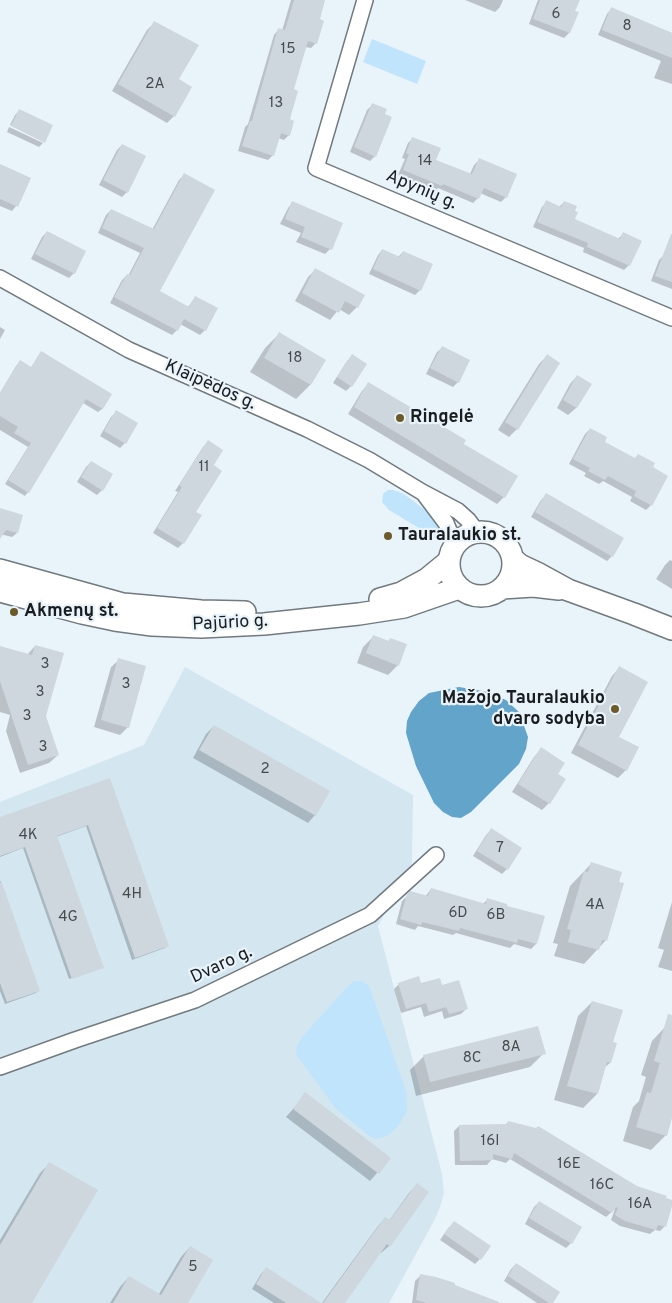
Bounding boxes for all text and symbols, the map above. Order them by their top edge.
house number: 6 [552,6,560,24]
house number: 8 [622,18,632,36]
house number: 15 [281,41,295,59]
house number: 2A [145,76,165,94]
house number: 13 [269,95,283,113]
house number: 14 [418,153,432,171]
street label: Apynių g. [382,166,460,216]
house number: 18 [288,350,302,368]
street label: Klaipėdos g. [161,356,259,416]
place label: Ringelė [410,407,474,429]
marker: Ringelė [394,412,406,424]
house number: 11 [198,459,210,477]
place label: Tauralaukio st. [398,525,521,547]
marker: Tauralaukio st. [382,530,394,542]
place label: Akmenų st. [24,601,118,623]
marker: Akmenų st. [8,606,20,618]
street label: Pajūrio g. [192,611,268,637]
house number: 3 [40,656,50,674]
house number: 3 [121,676,131,694]
house number: 3 [35,684,45,702]
place label: Mažojo Tauralaukio dvaro sodyba [442,688,605,731]
marker: Mažojo Tauralaukio dvaro sodyba [609,703,621,715]
house number: 3 [22,708,32,726]
house number: 3 [38,739,48,757]
house number: 2 [260,761,270,779]
house number: 4K [18,827,38,845]
house number: 7 [496,840,504,858]
house number: 4H [122,886,142,904]
house number: 4A [585,897,605,915]
house number: 6D [448,905,468,923]
house number: 6B [487,907,505,925]
house number: 4G [58,909,78,927]
street label: Dvaro g. [188,942,256,990]
house number: 8A [501,1039,521,1057]
house number: 8C [463,1050,481,1068]
house number: 16I [481,1133,499,1151]
house number: 16E [557,1156,581,1174]
house number: 16C [590,1177,614,1195]
house number: 16A [628,1196,652,1214]
house number: 5 [188,1259,198,1277]

